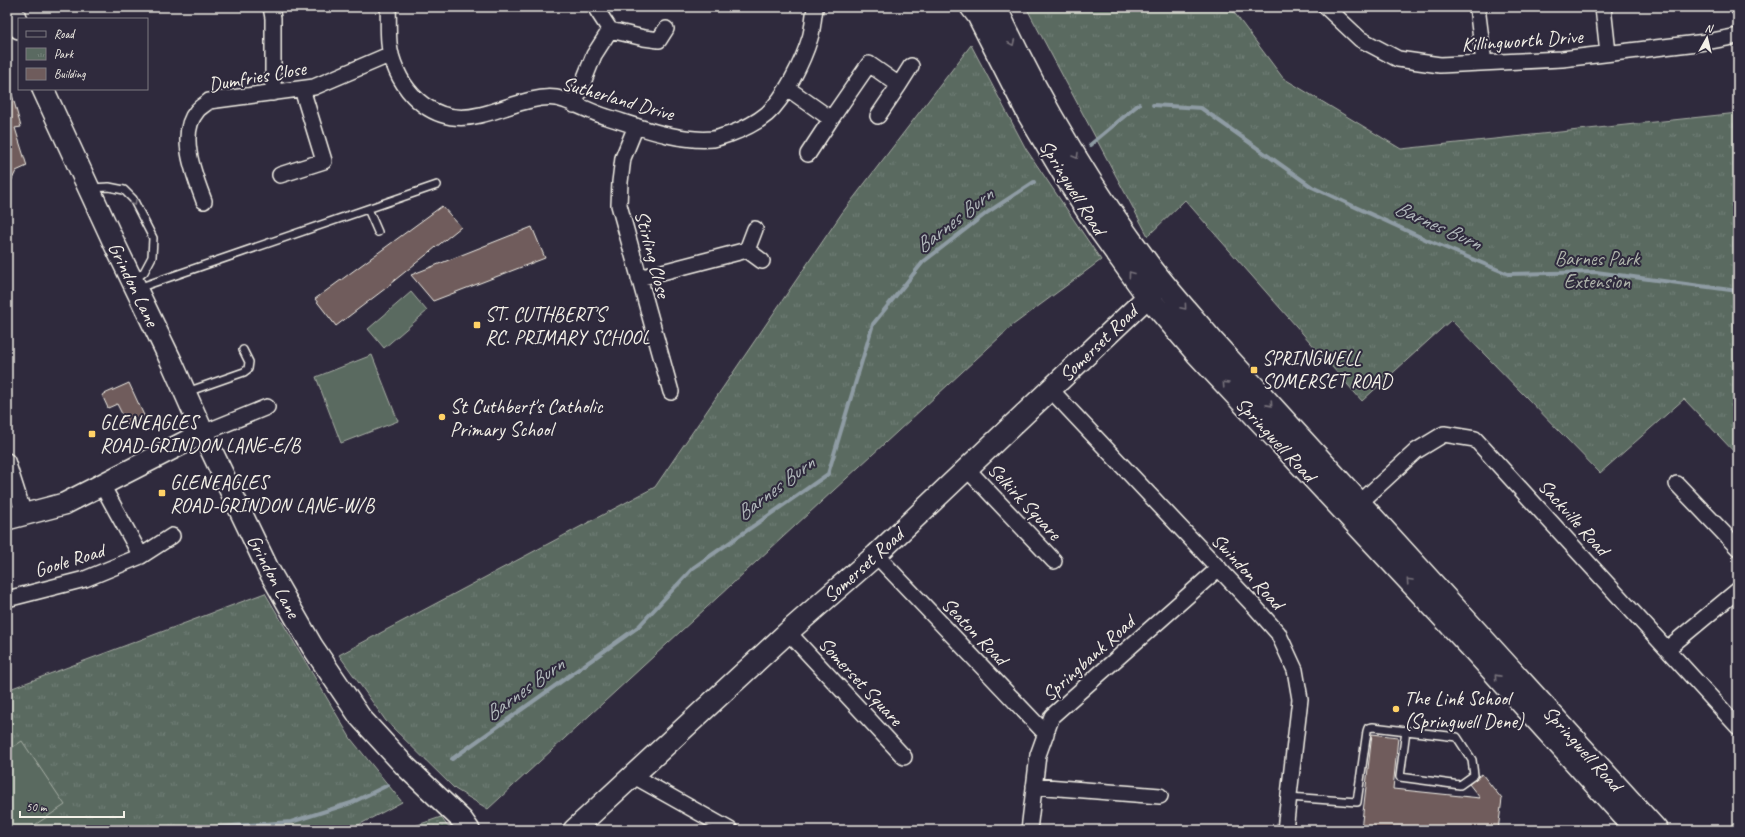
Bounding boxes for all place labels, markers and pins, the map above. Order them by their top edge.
place label: ST. CUTHBERT'S RC. PRIMARY SCHOOL [485,302,650,350]
marker: ST. CUTHBERT'S RC. PRIMARY SCHOOL [472,320,482,330]
place label: SPRINGWELL SOMERSET ROAD [1262,346,1393,394]
marker: SPRINGWELL SOMERSET ROAD [1249,365,1259,375]
place label: St Cuthbert's Catholic Primary School [450,394,603,442]
place label: GLENEAGLES ROAD-GRINDON LANE-E/B [100,410,302,458]
marker: St Cuthbert's Catholic Primary School [437,412,447,422]
marker: GLENEAGLES ROAD-GRINDON LANE-E/B [87,429,97,439]
place label: GLENEAGLES ROAD-GRINDON LANE-W/B [170,470,376,518]
marker: GLENEAGLES ROAD-GRINDON LANE-W/B [157,488,167,498]
place label: The Link School (Springwell Dene) [1404,686,1525,734]
marker: The Link School (Springwell Dene) [1391,704,1401,714]

